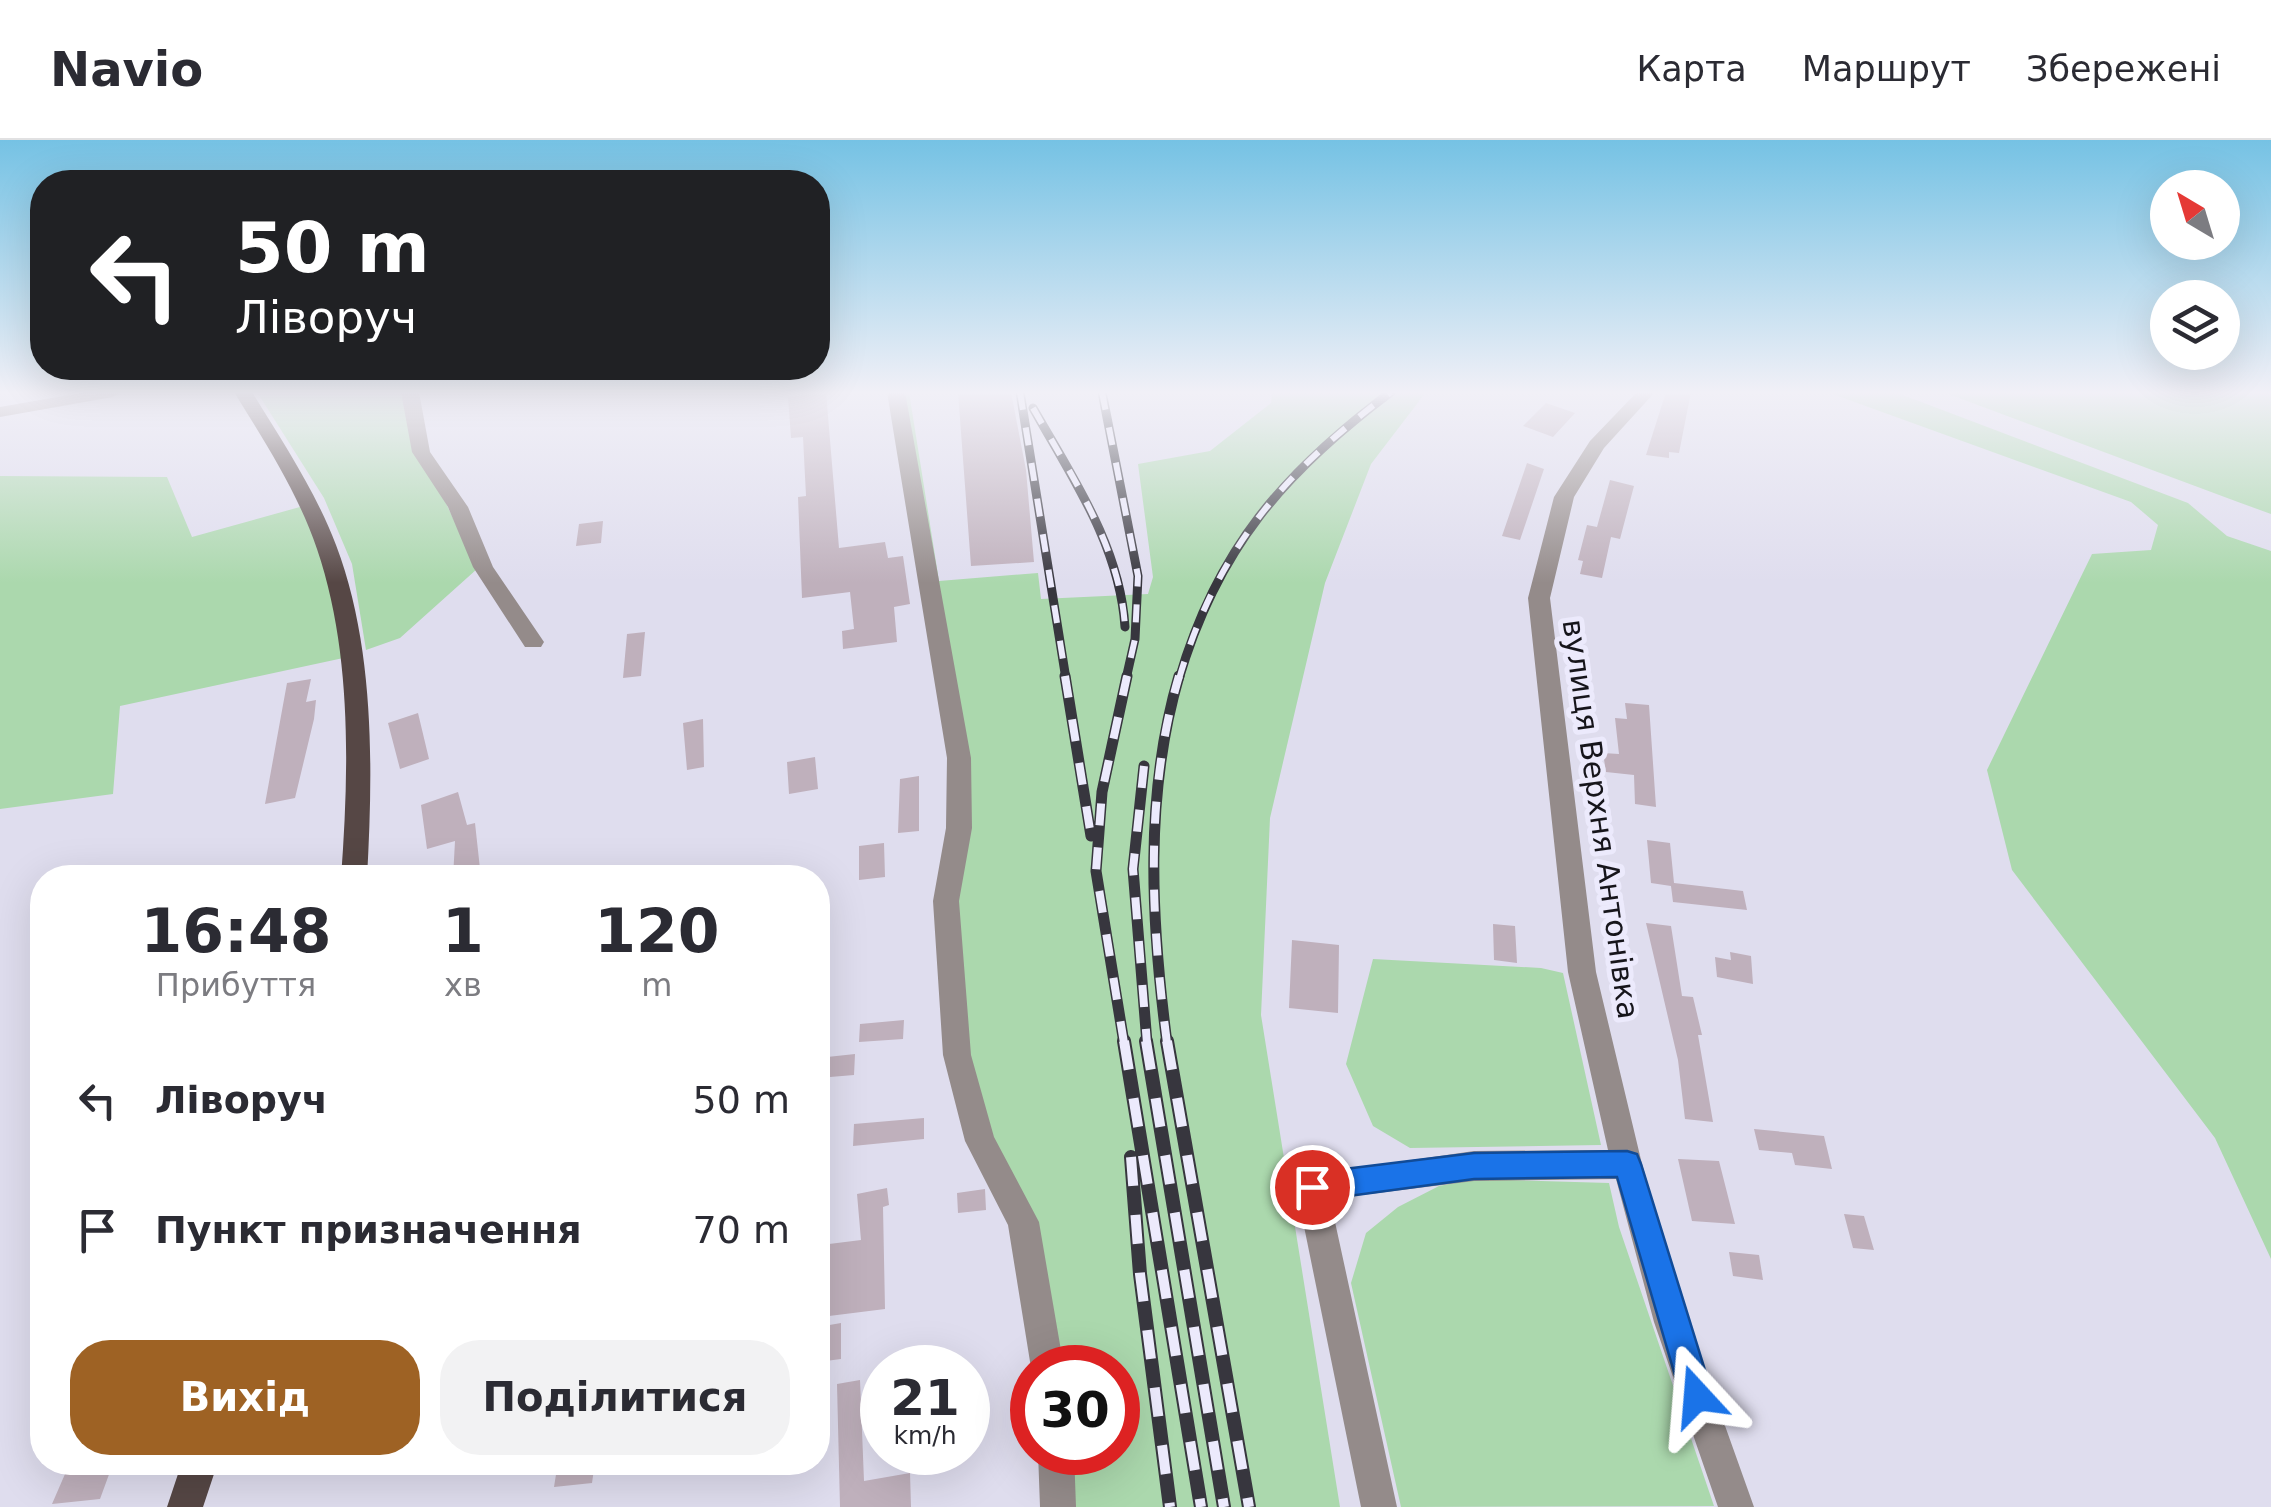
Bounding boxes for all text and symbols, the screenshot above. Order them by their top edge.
text: Navio [50,41,203,97]
text: Карта [1636,49,1747,89]
text: Маршрут [1802,49,1971,89]
text: Збережені [2026,49,2221,89]
north arrow [2150,170,2240,260]
map controls [2150,170,2240,370]
text: 50 m [235,207,430,289]
icon: left [70,210,200,340]
button: layers [2150,280,2240,370]
text: Ліворуч [235,291,417,344]
street label: вулиця Верхня Антонівка [1556,617,1646,1021]
text: 16:48 [141,896,332,966]
text: 1 [442,896,484,966]
text: 120 [594,896,720,966]
text: Прибуття [156,966,316,1004]
text: хв [444,966,482,1004]
text: m [641,966,672,1004]
icon: left [70,1073,125,1128]
text: Ліворуч [155,1078,328,1122]
text: 50 m [693,1078,790,1122]
pin [1270,1145,1355,1230]
icon: arrive [1285,1160,1340,1215]
icon: arrive [70,1203,125,1258]
text: Пункт призначення [155,1208,582,1252]
text: 70 m [693,1208,790,1252]
button: Вихід [70,1340,420,1455]
button: Поділитися [440,1340,790,1455]
position arrow [1645,1344,1749,1448]
speed limit sign: 30 [1010,1345,1140,1475]
text: 21 [890,1369,960,1427]
text: km/h [893,1421,957,1450]

